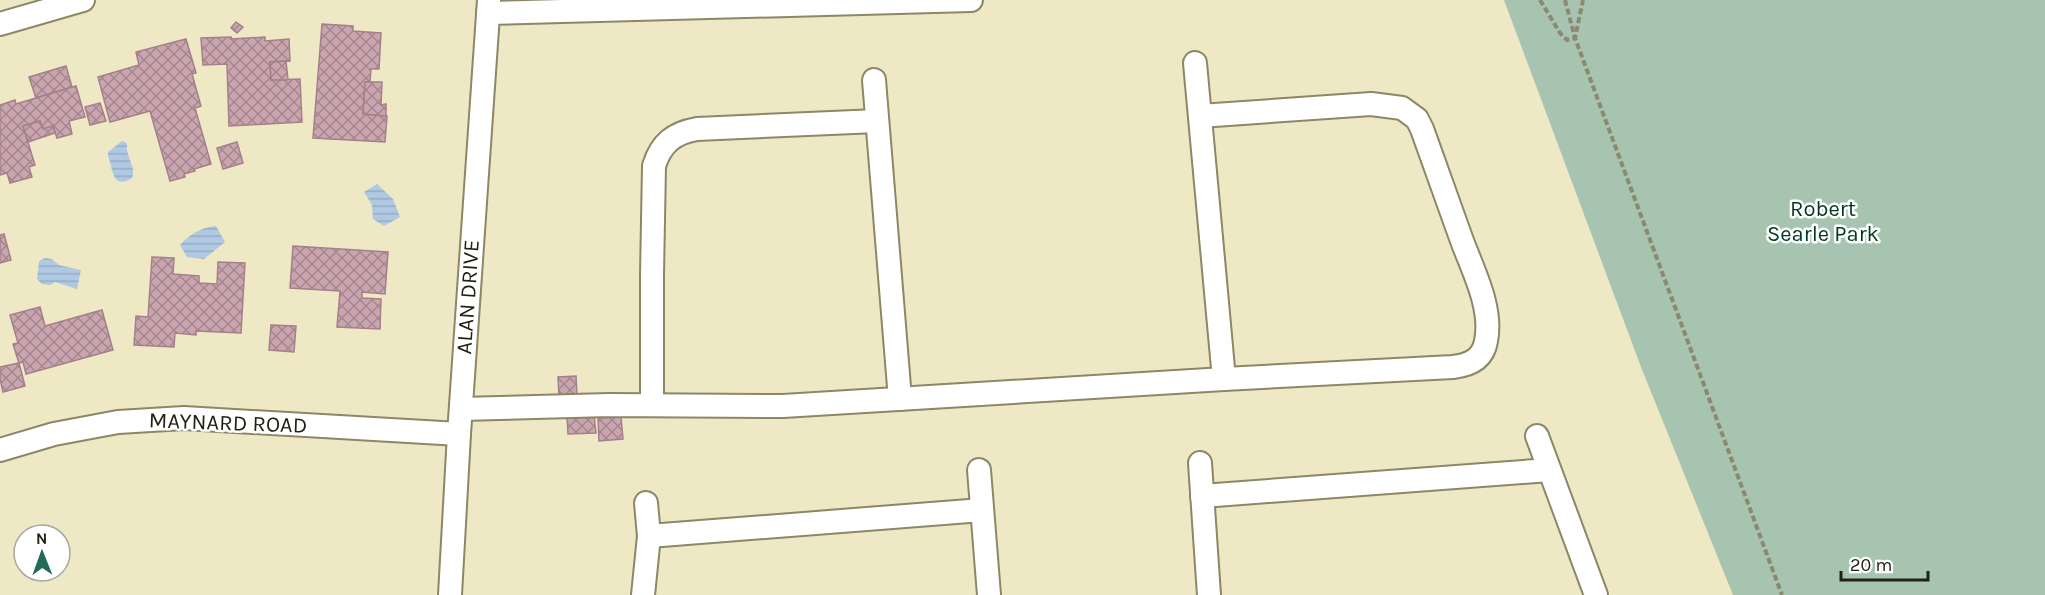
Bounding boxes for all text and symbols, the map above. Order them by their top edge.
park label: Robert Searle Park [1767,196,1879,247]
street label: ALAN DRIVE [451,239,485,355]
street label: MAYNARD ROAD [148,407,308,439]
north arrow [12,523,72,583]
text: N [36,529,48,548]
scale bar [1841,544,1928,582]
text: 20 m [1850,554,1892,576]

